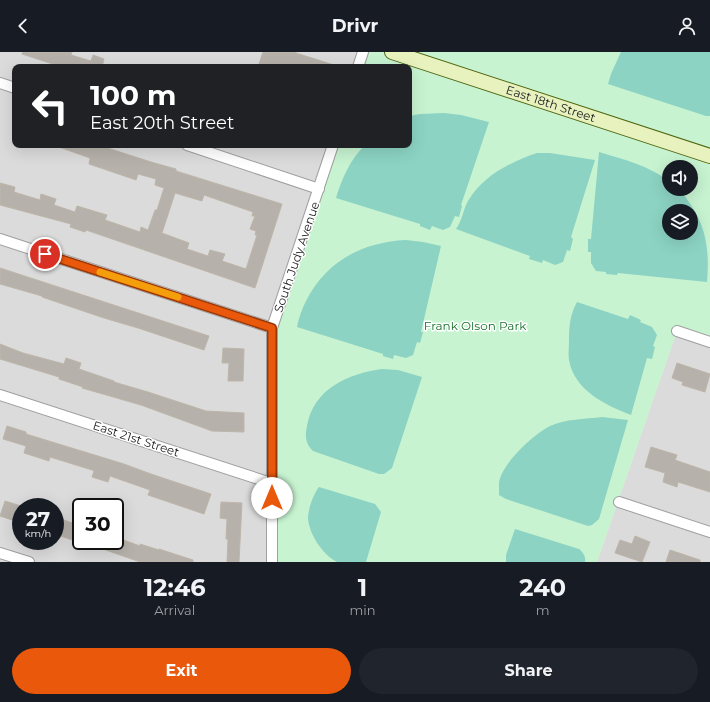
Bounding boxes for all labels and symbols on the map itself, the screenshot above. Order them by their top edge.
street label: East 18th Street [504,82,598,125]
street label: South Judy Avenue [271,199,323,314]
pin [28,237,62,271]
park label: Frank Olson Park [424,318,527,333]
street label: East 21st Street [91,417,181,460]
position arrow [251,477,293,519]
speed limit sign: 30 [72,498,124,550]

